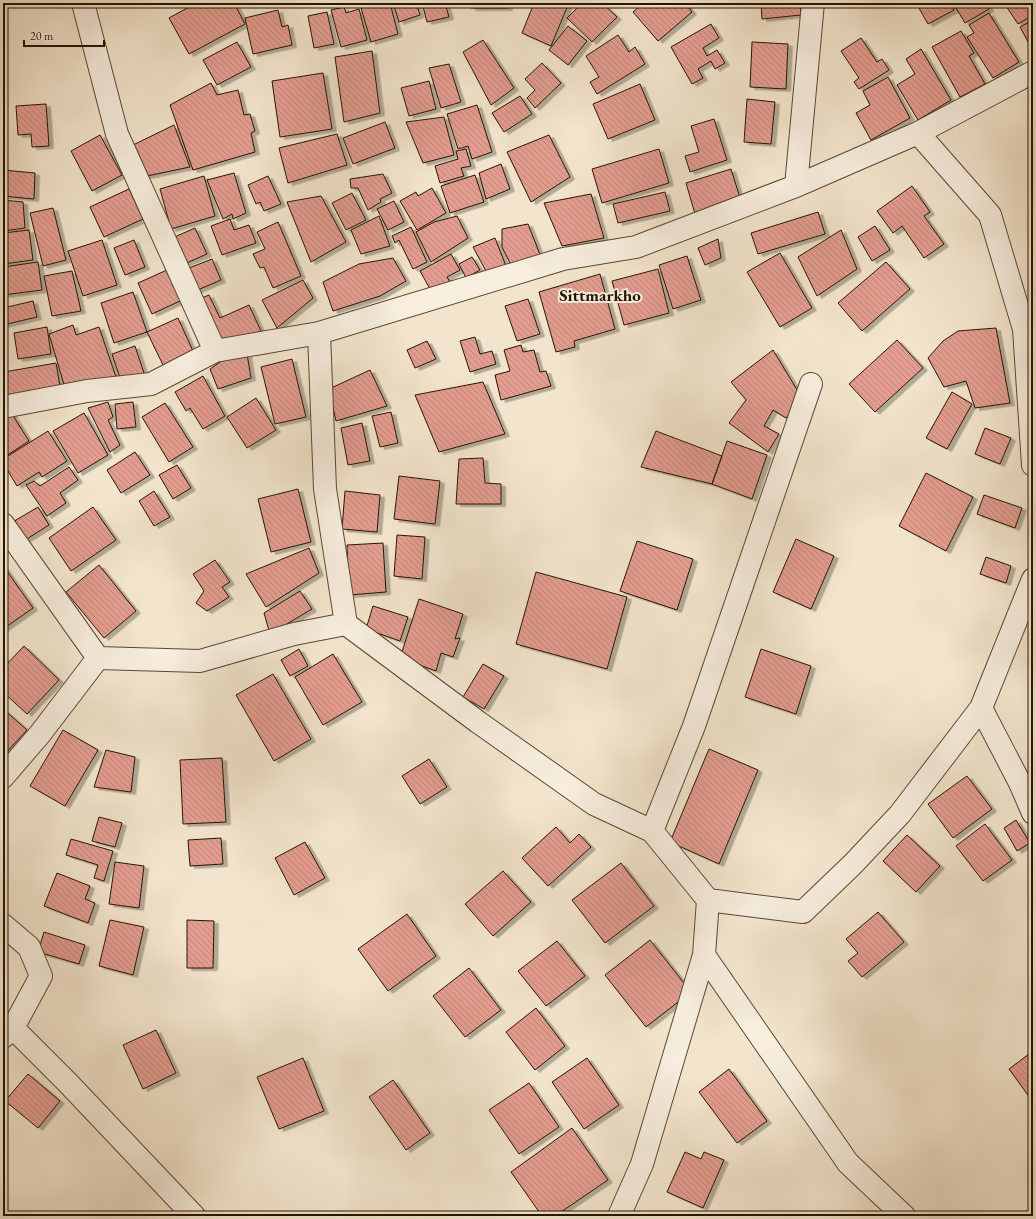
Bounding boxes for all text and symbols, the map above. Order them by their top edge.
scale bar [24,22,104,48]
text: 20 m [30,28,54,44]
district label: Sittmarkho [559,284,641,306]

